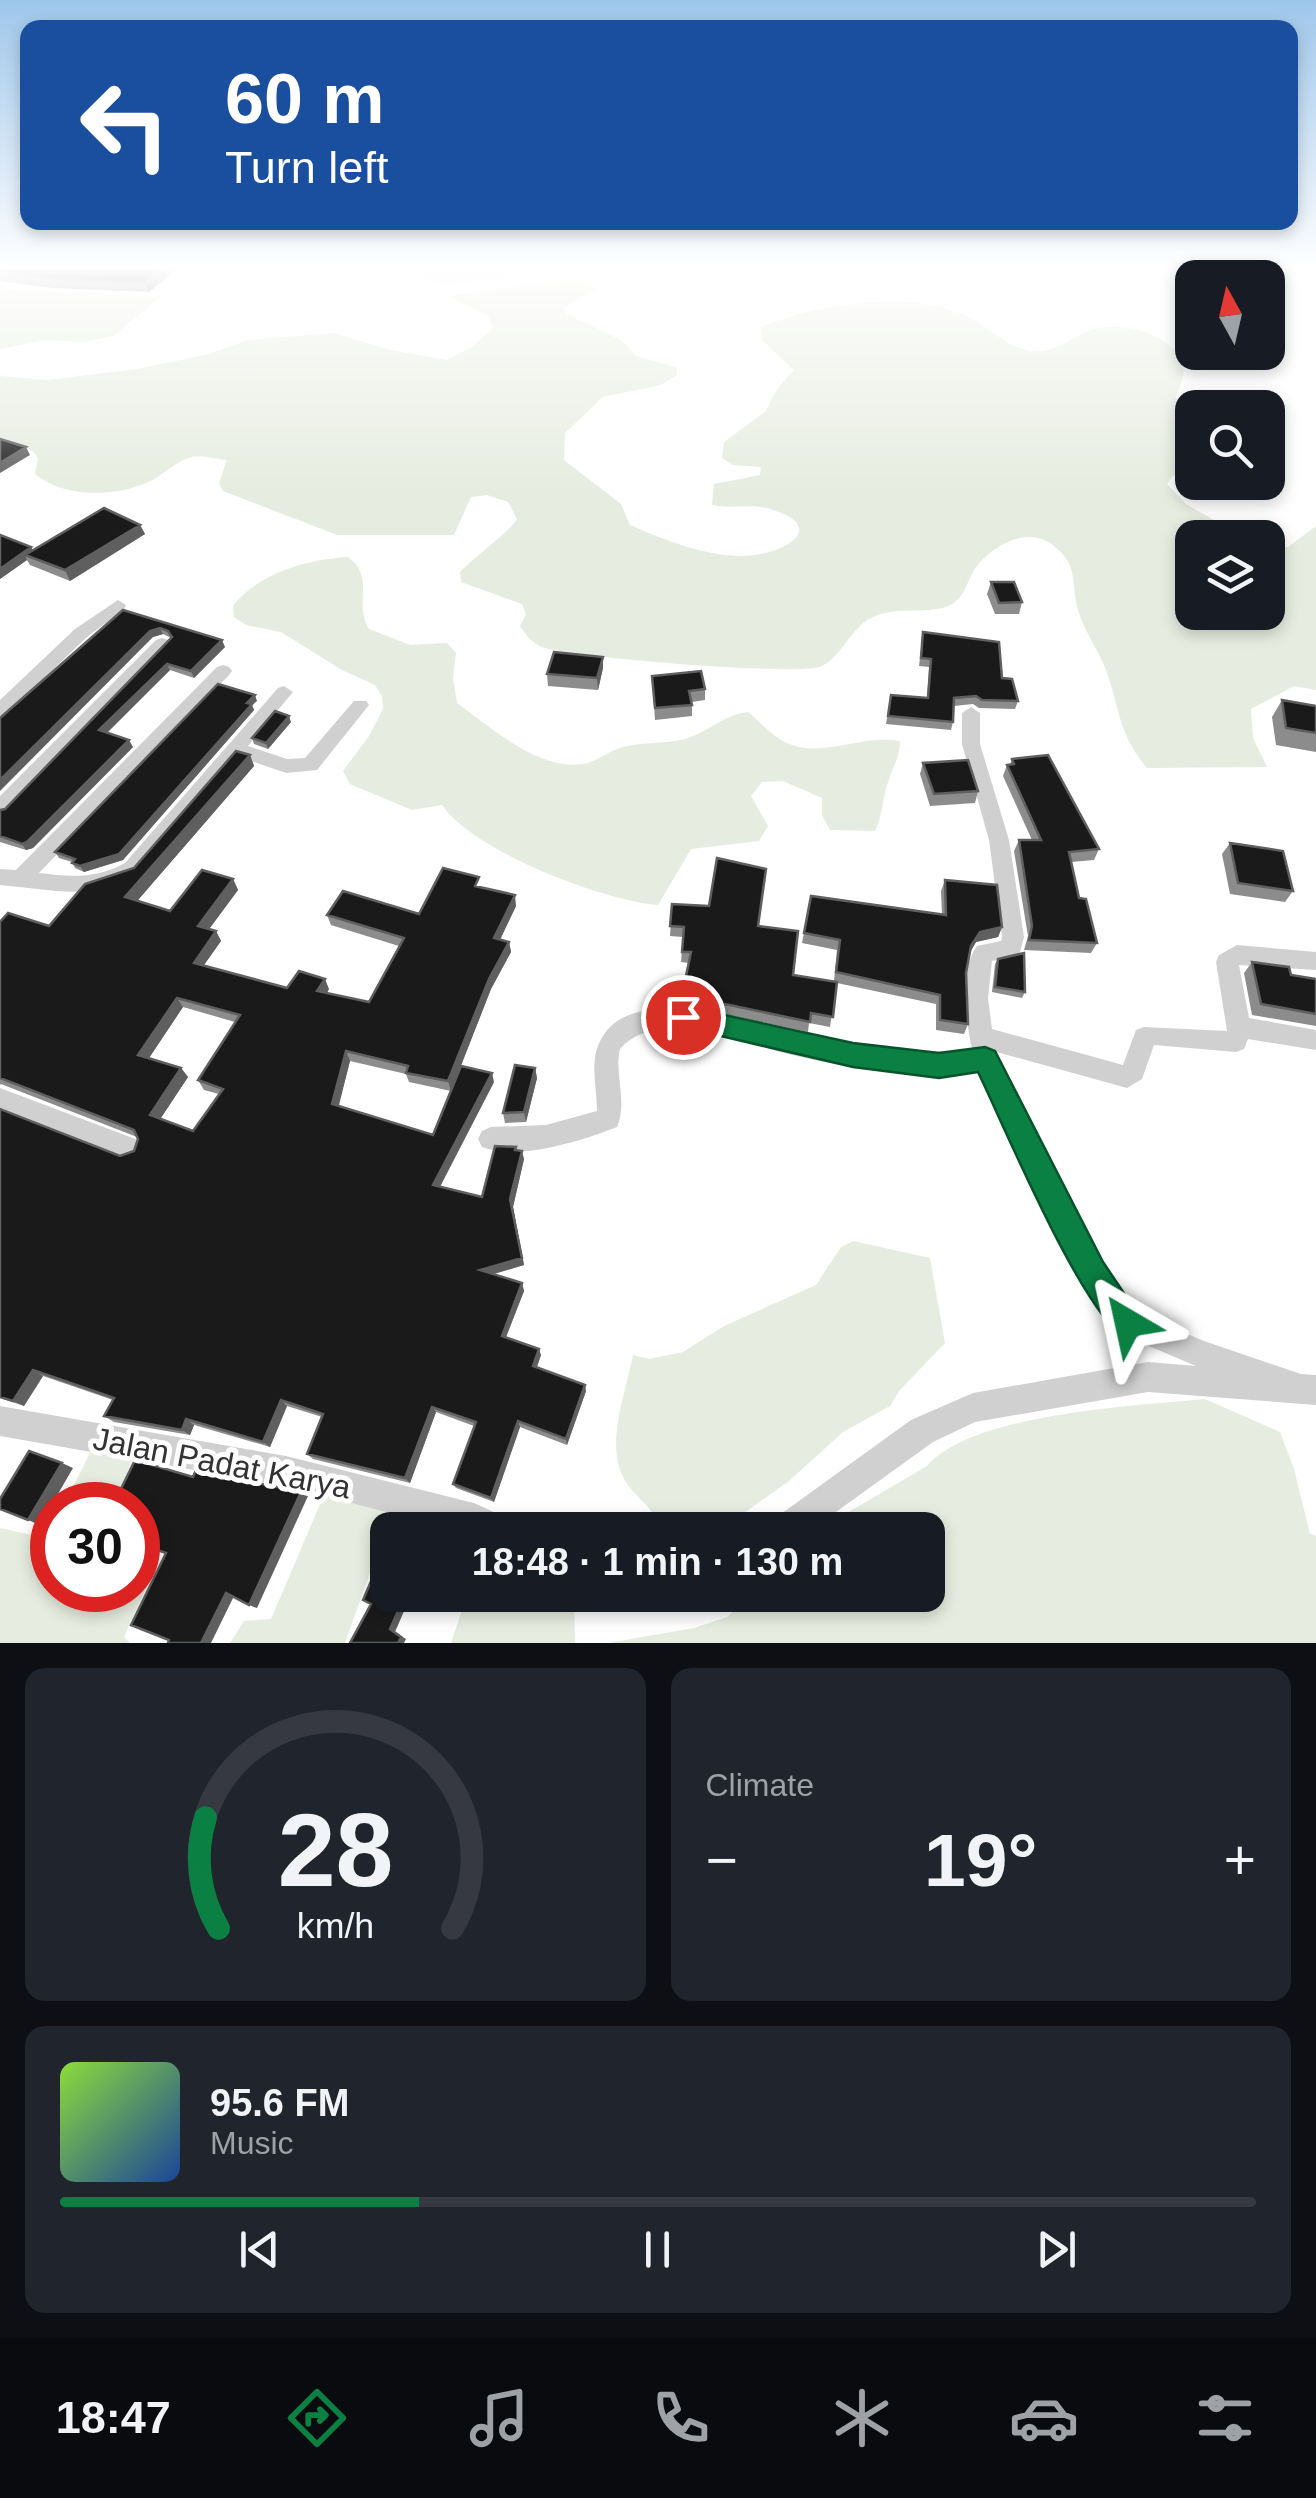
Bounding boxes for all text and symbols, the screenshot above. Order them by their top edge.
icon: left [60,60,190,190]
text: 60 m [225,60,385,138]
text: Turn left [225,142,388,193]
north arrow [1175,260,1285,370]
map controls [1175,260,1285,630]
button: search [1175,390,1285,500]
button: layers [1175,520,1285,630]
pin [641,975,726,1060]
icon: arrive [656,990,711,1045]
position arrow [1076,1271,1180,1375]
street label: Jalan Padat Karya [90,1420,354,1506]
speed limit sign: 30 [30,1482,160,1612]
text: 18:48 · 1 min · 130 m [472,1541,843,1583]
text: Climate [706,1767,814,1803]
text: 28 [277,1792,393,1908]
text: 19° [924,1818,1037,1902]
text: − [706,1829,738,1891]
text: + [1224,1829,1256,1891]
text: km/h [297,1906,374,1946]
text: 95.6 FM [210,2082,349,2124]
text: Music [210,2125,294,2161]
icon: previous [232,2222,287,2277]
icon: pause [630,2222,685,2277]
icon: next [1029,2222,1084,2277]
icon: directions [282,2383,352,2453]
icon: music [464,2383,534,2453]
icon: phone [646,2383,716,2453]
icon: climate [827,2383,897,2453]
icon: car [1009,2383,1079,2453]
icon: filters [1190,2383,1260,2453]
text: 18:47 [56,2392,171,2443]

